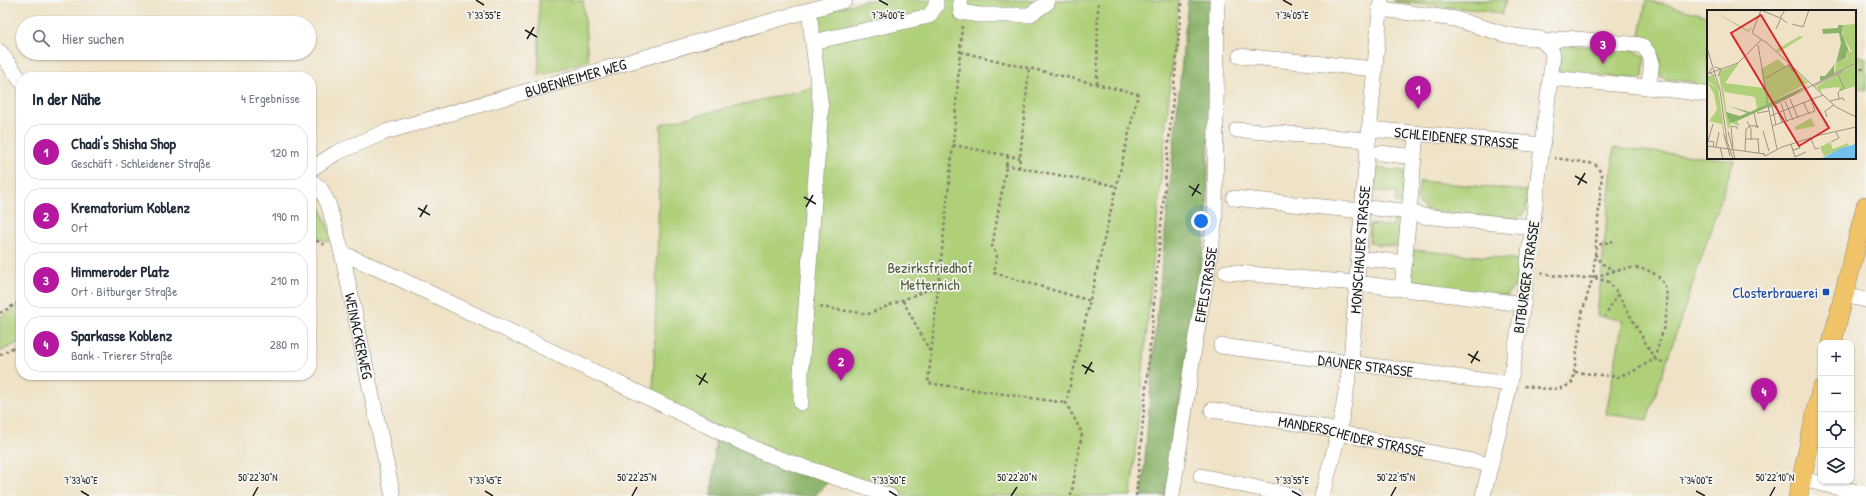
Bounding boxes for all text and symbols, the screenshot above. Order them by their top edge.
text: 7°33'55"E [467,9,501,22]
text: 7°34'00"E [871,9,905,22]
text: 7°34'05"E [1275,9,1309,22]
inset map [1707,10,1856,159]
search box [16,16,316,60]
icon: search [30,27,52,49]
text: Hier suchen [62,28,124,49]
pin: 3 [1590,31,1616,64]
street label: BUBENHEIMER WEG [522,53,629,102]
pin: 1 [1405,76,1431,109]
text: In der Nähe [32,87,101,110]
text: 4 Ergebnisse [241,89,300,107]
street label: SCHLEIDENER STRASSE [1393,121,1520,153]
text: Chadi's Shisha Shop [71,133,176,154]
text: 1 [44,143,48,161]
text: 120 m [271,143,299,161]
text: Geschäft · Schleidener Straße [71,154,211,172]
street label: MONSCHAUER STRASSE [1344,184,1375,314]
text: Krematorium Koblenz [71,197,190,218]
text: 2 [43,207,49,225]
text: 190 m [272,207,299,225]
your location [1191,211,1211,231]
text: Ort [71,218,88,236]
street label: BITBURGER STRASSE [1508,219,1544,335]
street label: EIFELSTRASSE [1188,245,1222,324]
park label: Bezirksfriedhof Metternich [887,257,973,295]
text: Himmeroder Platz [71,261,169,282]
text: 3 [43,271,49,289]
text: 210 m [271,271,299,289]
text: Ort · Bitburger Straße [71,282,177,300]
place label: Closterbrauerei [1732,282,1818,303]
marker: Closterbrauerei [1821,287,1831,297]
street label: WEINACKERWEG [340,291,379,382]
text: Sparkasse Koblenz [71,325,172,346]
text: 4 [44,335,48,353]
text: 280 m [270,335,299,353]
map controls [1818,340,1854,484]
button: + [1818,340,1854,376]
text: Bank · Trierer Straße [71,346,172,364]
pin: 2 [828,348,854,381]
street label: DAUNER STRASSE [1317,348,1415,382]
button: − [1818,376,1854,412]
pin: 4 [1751,378,1777,411]
street label: MANDERSCHEIDER STRASSE [1277,410,1427,461]
button: locate [1818,412,1854,448]
button: layers [1818,448,1854,484]
text: 50°22'30"N [238,471,278,484]
text: 50°22'25"N [617,471,657,484]
text: 50°22'20"N [997,471,1037,484]
text: 50°22'15"N [1377,471,1415,484]
text: 50°22'10"N [1756,471,1794,484]
text: 7°33'40"E [64,474,98,487]
text: 7°33'45"E [468,474,502,487]
text: 7°33'50"E [872,474,907,487]
text: 7°33'55"E [1275,474,1309,487]
text: 7°34'00"E [1679,474,1713,487]

